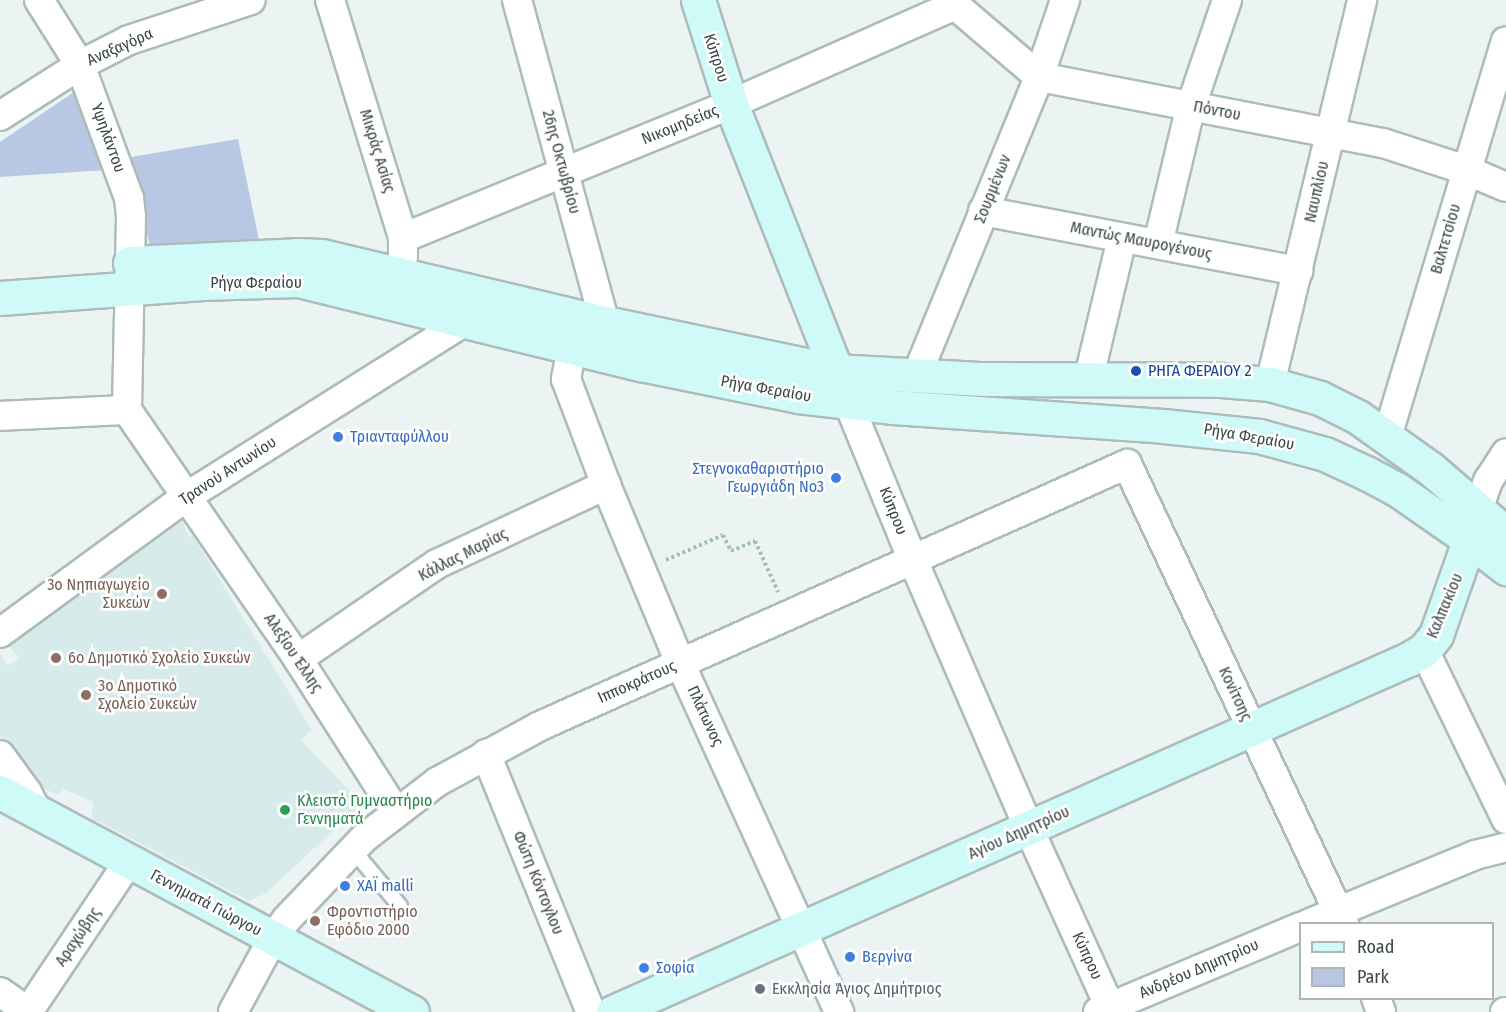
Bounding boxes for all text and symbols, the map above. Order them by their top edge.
street label: Αναξαγόρα [84,24,156,70]
street label: Κύπρου [699,31,733,85]
street label: Πόντου [1192,97,1242,125]
street label: Υψηλάντου [87,101,129,175]
street label: Νικομηδείας [639,101,721,149]
street label: Μικράς Ασίας [355,107,399,195]
street label: 26ης Οκτωβρίου [538,108,584,216]
street label: Σουρμένων [971,152,1015,226]
street label: Ναυπλίου [1301,159,1333,225]
street label: Βαλτετσίου [1427,202,1465,276]
street label: Μαντώς Μαυρογένους [1069,218,1213,264]
street label: Ρήγα Φεραίου [210,273,302,293]
place label: ΡΗΓΑ ΦΕΡΑΙΟΥ 2 [1148,361,1252,381]
marker: ΡΗΓΑ ΦΕΡΑΙΟΥ 2 [1129,364,1143,378]
street label: Ρήγα Φεραίου [719,372,813,406]
street label: Ρήγα Φεραίου [1202,420,1296,454]
place label: Τριανταφύλλου [350,427,449,447]
marker: Τριανταφύλλου [331,430,345,444]
street label: Τρανού Αντωνίου [176,433,280,509]
place label: Στεγνοκαθαριστήριο Γεωργιάδη Νο3 [693,459,824,497]
marker: Στεγνοκαθαριστήριο Γεωργιάδη Νο3 [829,471,843,485]
street label: Κύπρου [875,484,911,538]
street label: Κάλλας Μαρίας [415,524,511,586]
street label: Καλπακίου [1423,571,1467,641]
place label: 3ο Νηπιαγωγείο Συκεών [47,575,150,613]
marker: 3ο Νηπιαγωγείο Συκεών [155,587,169,601]
street label: Αλεξίου Έλλης [260,610,326,696]
place label: 6ο Δημοτικό Σχολείο Συκεών [68,648,251,668]
marker: 6ο Δημοτικό Σχολείο Συκεών [49,651,63,665]
street label: Ιπποκράτους [595,656,679,708]
street label: Κονίτσης [1214,664,1256,724]
place label: 3ο Δημοτικό Σχολείο Συκεών [98,676,197,714]
street label: Πλάτωνος [683,683,727,749]
marker: 3ο Δημοτικό Σχολείο Συκεών [79,688,93,702]
place label: Κλειστό Γυμναστήριο Γεννηματά [297,791,433,829]
street label: Αγίου Δημητρίου [965,802,1073,864]
marker: Κλειστό Γυμναστήριο Γεννηματά [278,803,292,817]
street label: Φώτη Κόντογλου [509,829,567,937]
street label: Γεννηματά Γιώργου [147,866,265,940]
place label: ΧΑΪ malli [357,876,414,896]
marker: ΧΑΪ malli [338,879,352,893]
place label: Φροντιστήριο Εφόδιο 2000 [327,902,418,940]
street label: Αραχώβης [51,904,105,970]
marker: Φροντιστήριο Εφόδιο 2000 [308,914,322,928]
legend [1299,922,1494,1000]
street label: Κύπρου [1068,929,1106,983]
street label: Ανδρέου Δημητρίου [1136,935,1262,1003]
text: Road [1357,936,1394,958]
place label: Βεργίνα [862,947,912,967]
marker: Βεργίνα [843,950,857,964]
place label: Σοφία [656,958,695,978]
marker: Σοφία [637,961,651,975]
text: Park [1357,966,1389,988]
place label: Εκκλησία Άγιος Δημήτριος [772,979,942,999]
marker: Εκκλησία Άγιος Δημήτριος [753,982,767,996]

